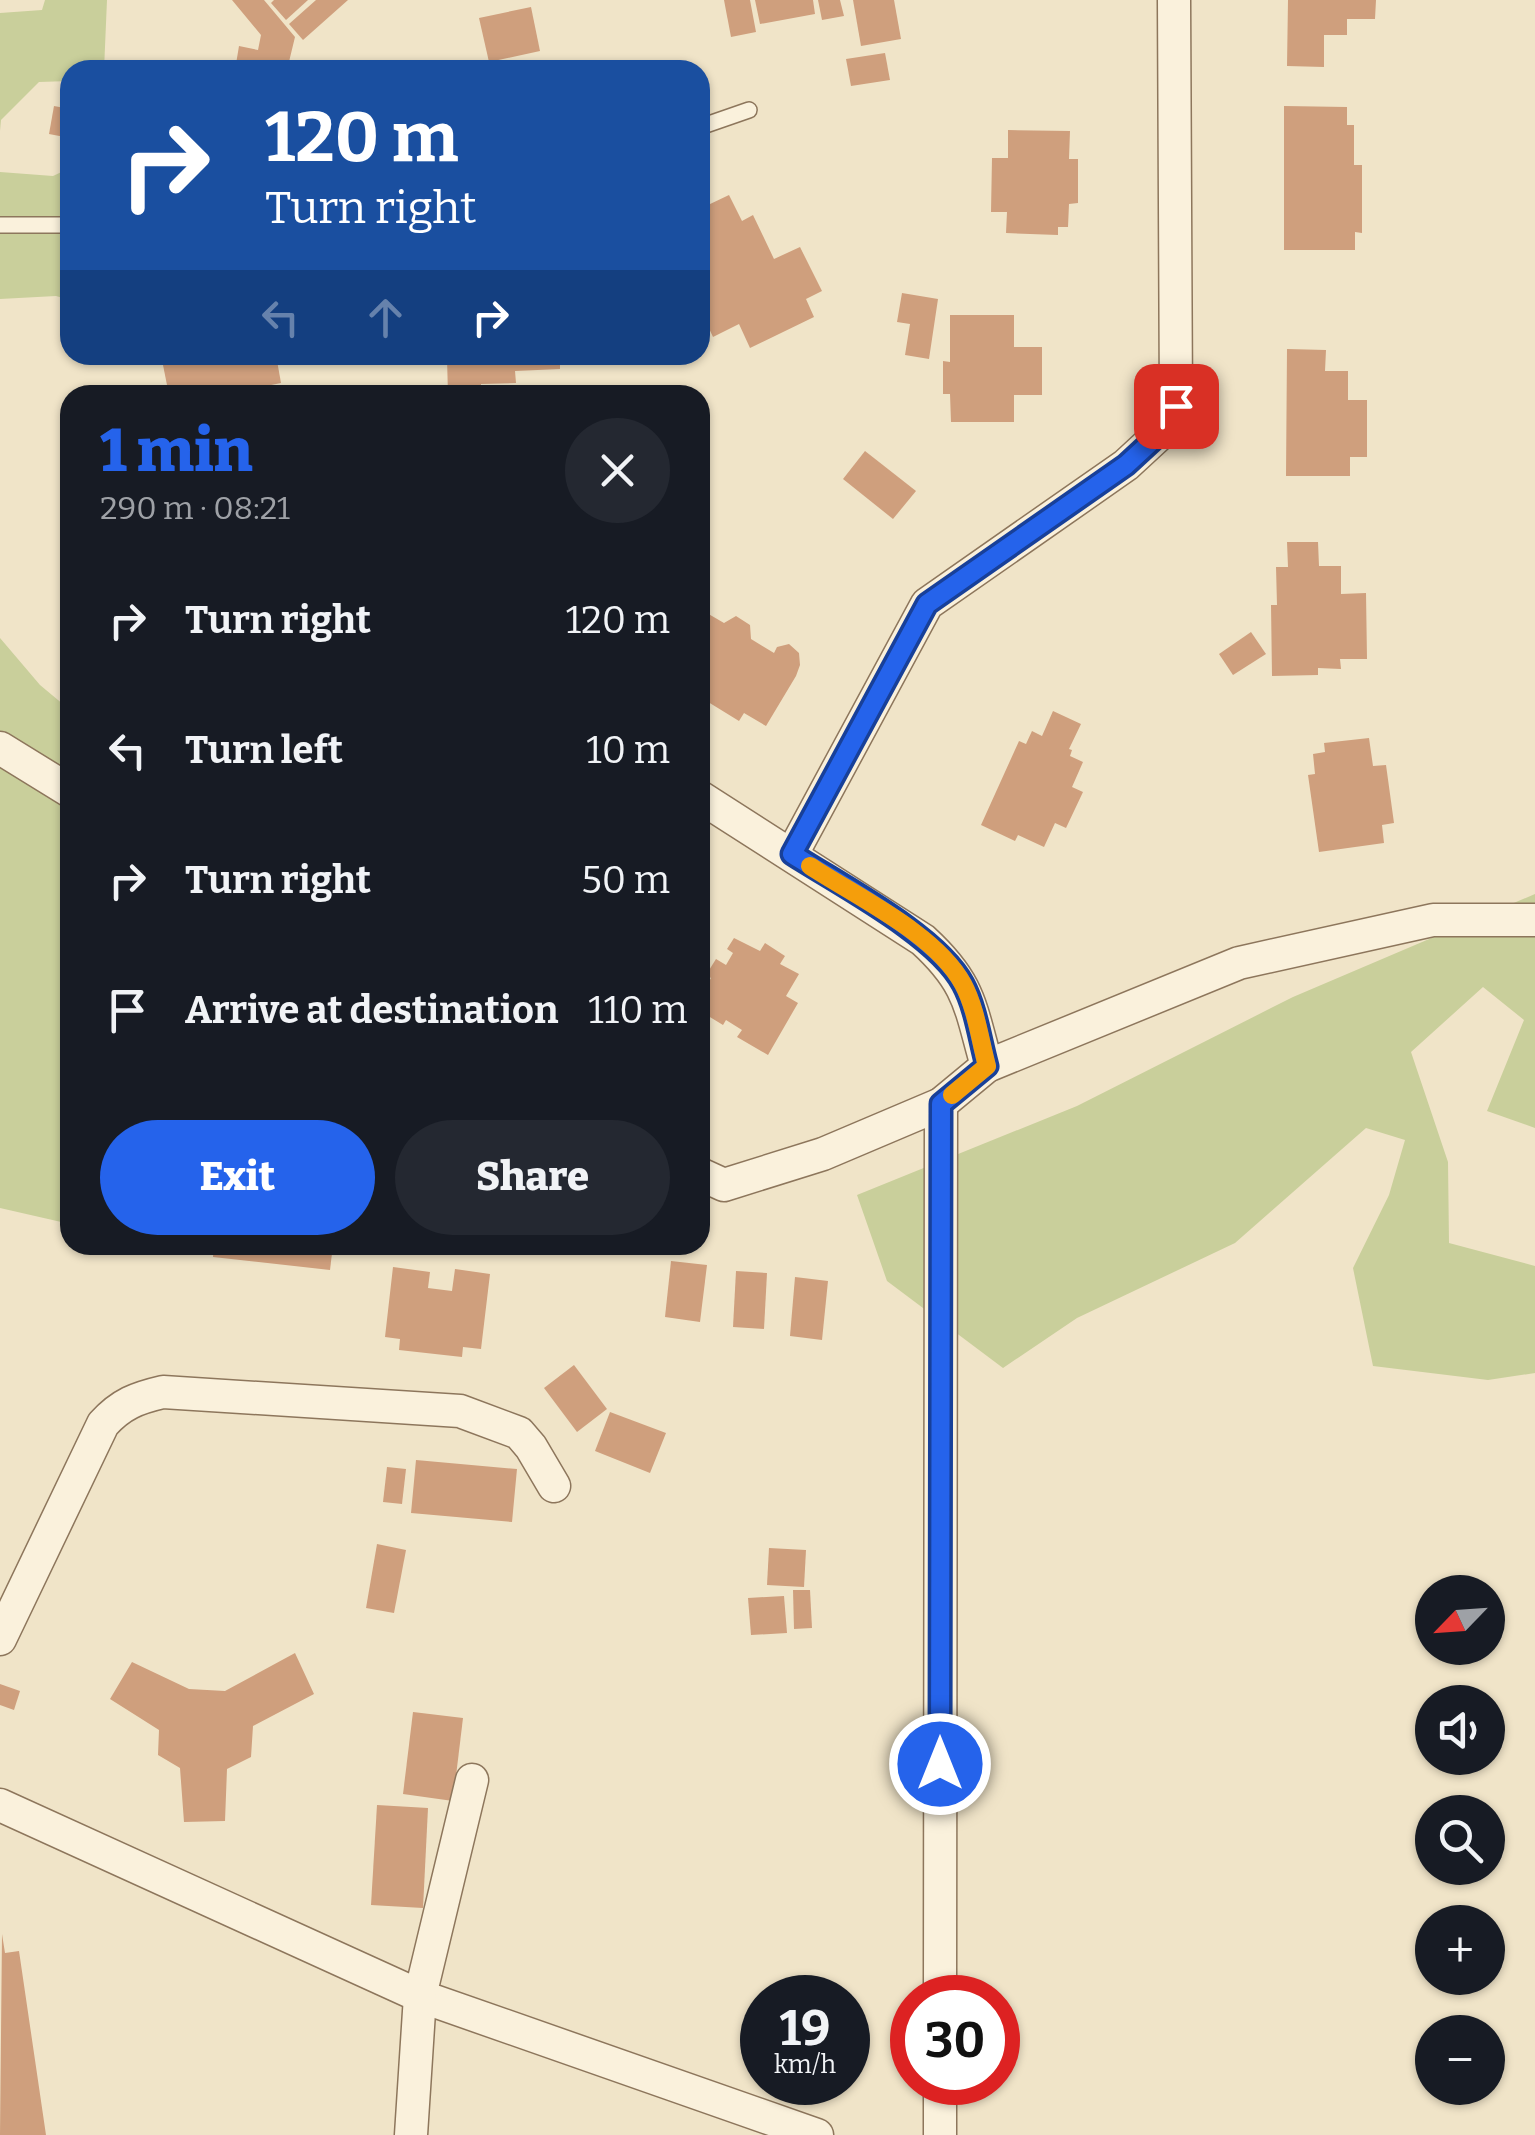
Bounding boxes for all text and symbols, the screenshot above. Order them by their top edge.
text: 120 m [265,96,458,180]
icon: right [100,100,230,230]
text: Turn right [265,181,477,235]
icon: left [253,290,308,345]
icon: ahead [358,290,413,345]
icon: right [463,290,518,345]
pin [1134,364,1219,449]
icon: arrive [1149,379,1204,434]
text: 1 min [100,415,253,487]
button: close [565,418,670,523]
text: 290 m · 08:21 [100,489,290,527]
icon: right [100,593,155,648]
text: Turn right [185,597,371,643]
text: 120 m [566,597,670,643]
icon: left [100,723,155,778]
text: Turn left [185,727,343,773]
text: 10 m [586,727,670,773]
icon: right [100,853,155,908]
text: Turn right [185,857,371,903]
text: 50 m [581,857,670,903]
icon: arrive [100,983,155,1038]
text: Arrive at destination [185,987,558,1033]
text: 110 m [588,987,687,1033]
button: Exit [100,1120,375,1235]
button: Share [395,1120,670,1235]
north arrow [1415,1575,1505,1665]
map controls [1415,1575,1505,2105]
button: sound [1415,1685,1505,1775]
position arrow [888,1712,992,1816]
button: search [1415,1795,1505,1885]
button: + [1415,1905,1505,1995]
speed limit sign: 30 [890,1975,1020,2105]
text: 19 [779,1998,831,2058]
button: − [1415,2015,1505,2105]
text: km/h [774,2050,836,2080]

